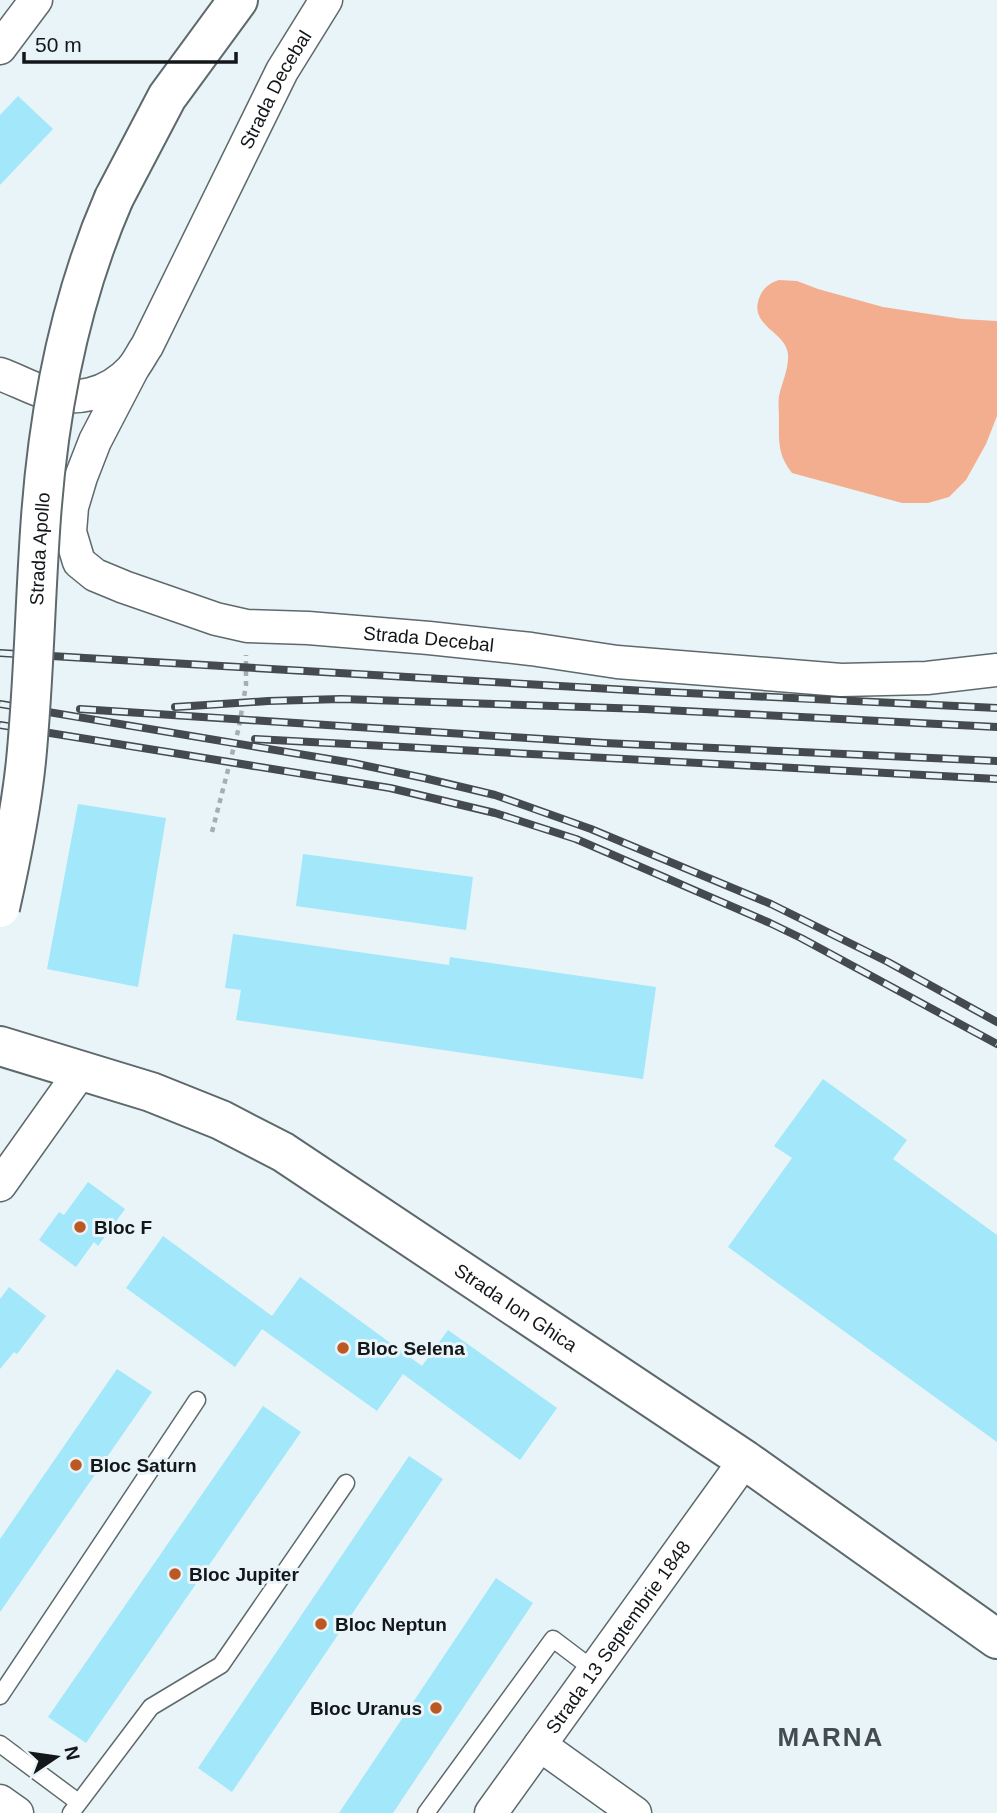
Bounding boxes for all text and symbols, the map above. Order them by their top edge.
scale bar [24,21,236,65]
street label: Strada Decebal [235,26,315,152]
text: 50 m [35,33,82,56]
street label: Strada Apollo [25,491,53,606]
street label: Strada Decebal [363,622,495,655]
place label: Bloc F [94,1217,152,1238]
marker: Bloc F [72,1219,88,1235]
street label: Strada Ion Ghica [451,1259,582,1356]
place label: Bloc Selena [357,1338,465,1359]
marker: Bloc Selena [335,1340,351,1356]
place label: Bloc Saturn [90,1455,197,1476]
marker: Bloc Saturn [68,1457,84,1473]
street label: Strada 13 Septembrie 1848 [541,1536,694,1737]
place label: Bloc Jupiter [189,1564,299,1585]
marker: Bloc Jupiter [167,1566,183,1582]
place label: Bloc Neptun [335,1614,447,1635]
marker: Bloc Neptun [313,1616,329,1632]
place label: Bloc Uranus [310,1698,422,1719]
marker: Bloc Uranus [428,1700,444,1716]
north arrow [21,1722,91,1792]
district label: MARNA [778,1722,884,1752]
text: N [60,1744,84,1762]

